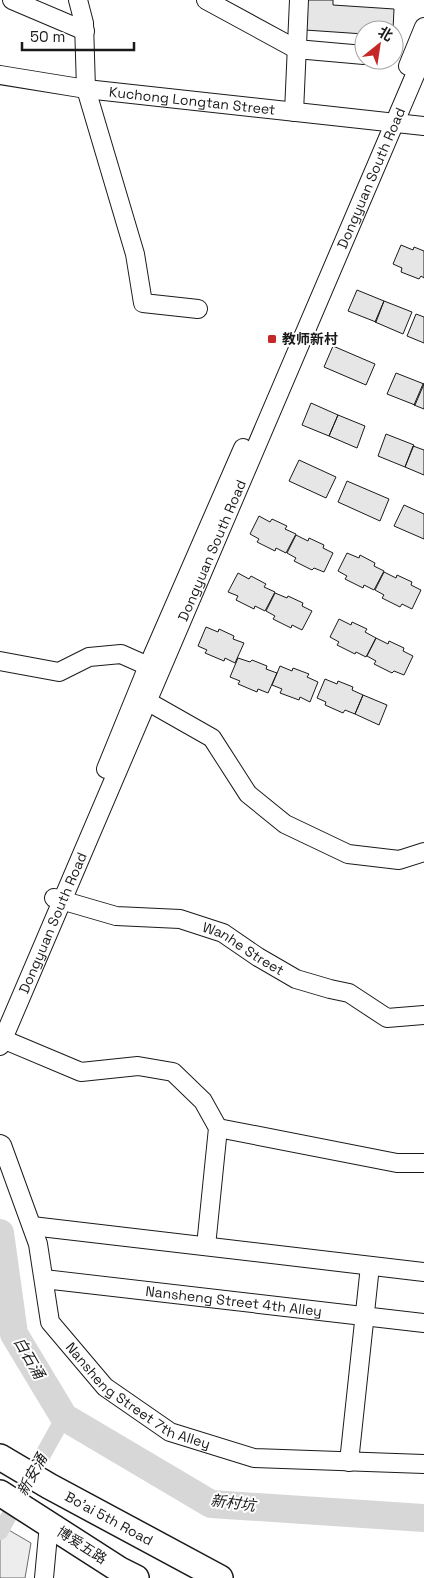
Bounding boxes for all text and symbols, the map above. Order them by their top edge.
scale bar [22,20,135,52]
north arrow [354,20,404,70]
text: 北 [375,22,396,45]
text: 50 m [30,27,65,46]
street label: Kuchong Longtan Street [108,83,276,119]
street label: Dongyuan South Road [333,105,409,251]
place label: 教师新村 [282,330,338,348]
marker: 教师新村 [266,333,278,345]
street label: Dongyuan South Road [174,477,250,624]
street label: Dongyuan South Road [15,849,91,996]
street label: Wanhe Street [200,918,287,979]
street label: Nansheng Street 4th Alley [144,1282,323,1320]
water label: 白石涌 [10,1334,50,1384]
street label: Nansheng Street 7th Alley [62,1338,213,1453]
water label: 新安涌 [12,1449,52,1499]
street label: Bo'ai 5th Road [62,1487,156,1549]
water label: 新村坑 [210,1490,259,1515]
street label: 博爱五路 [54,1522,110,1568]

